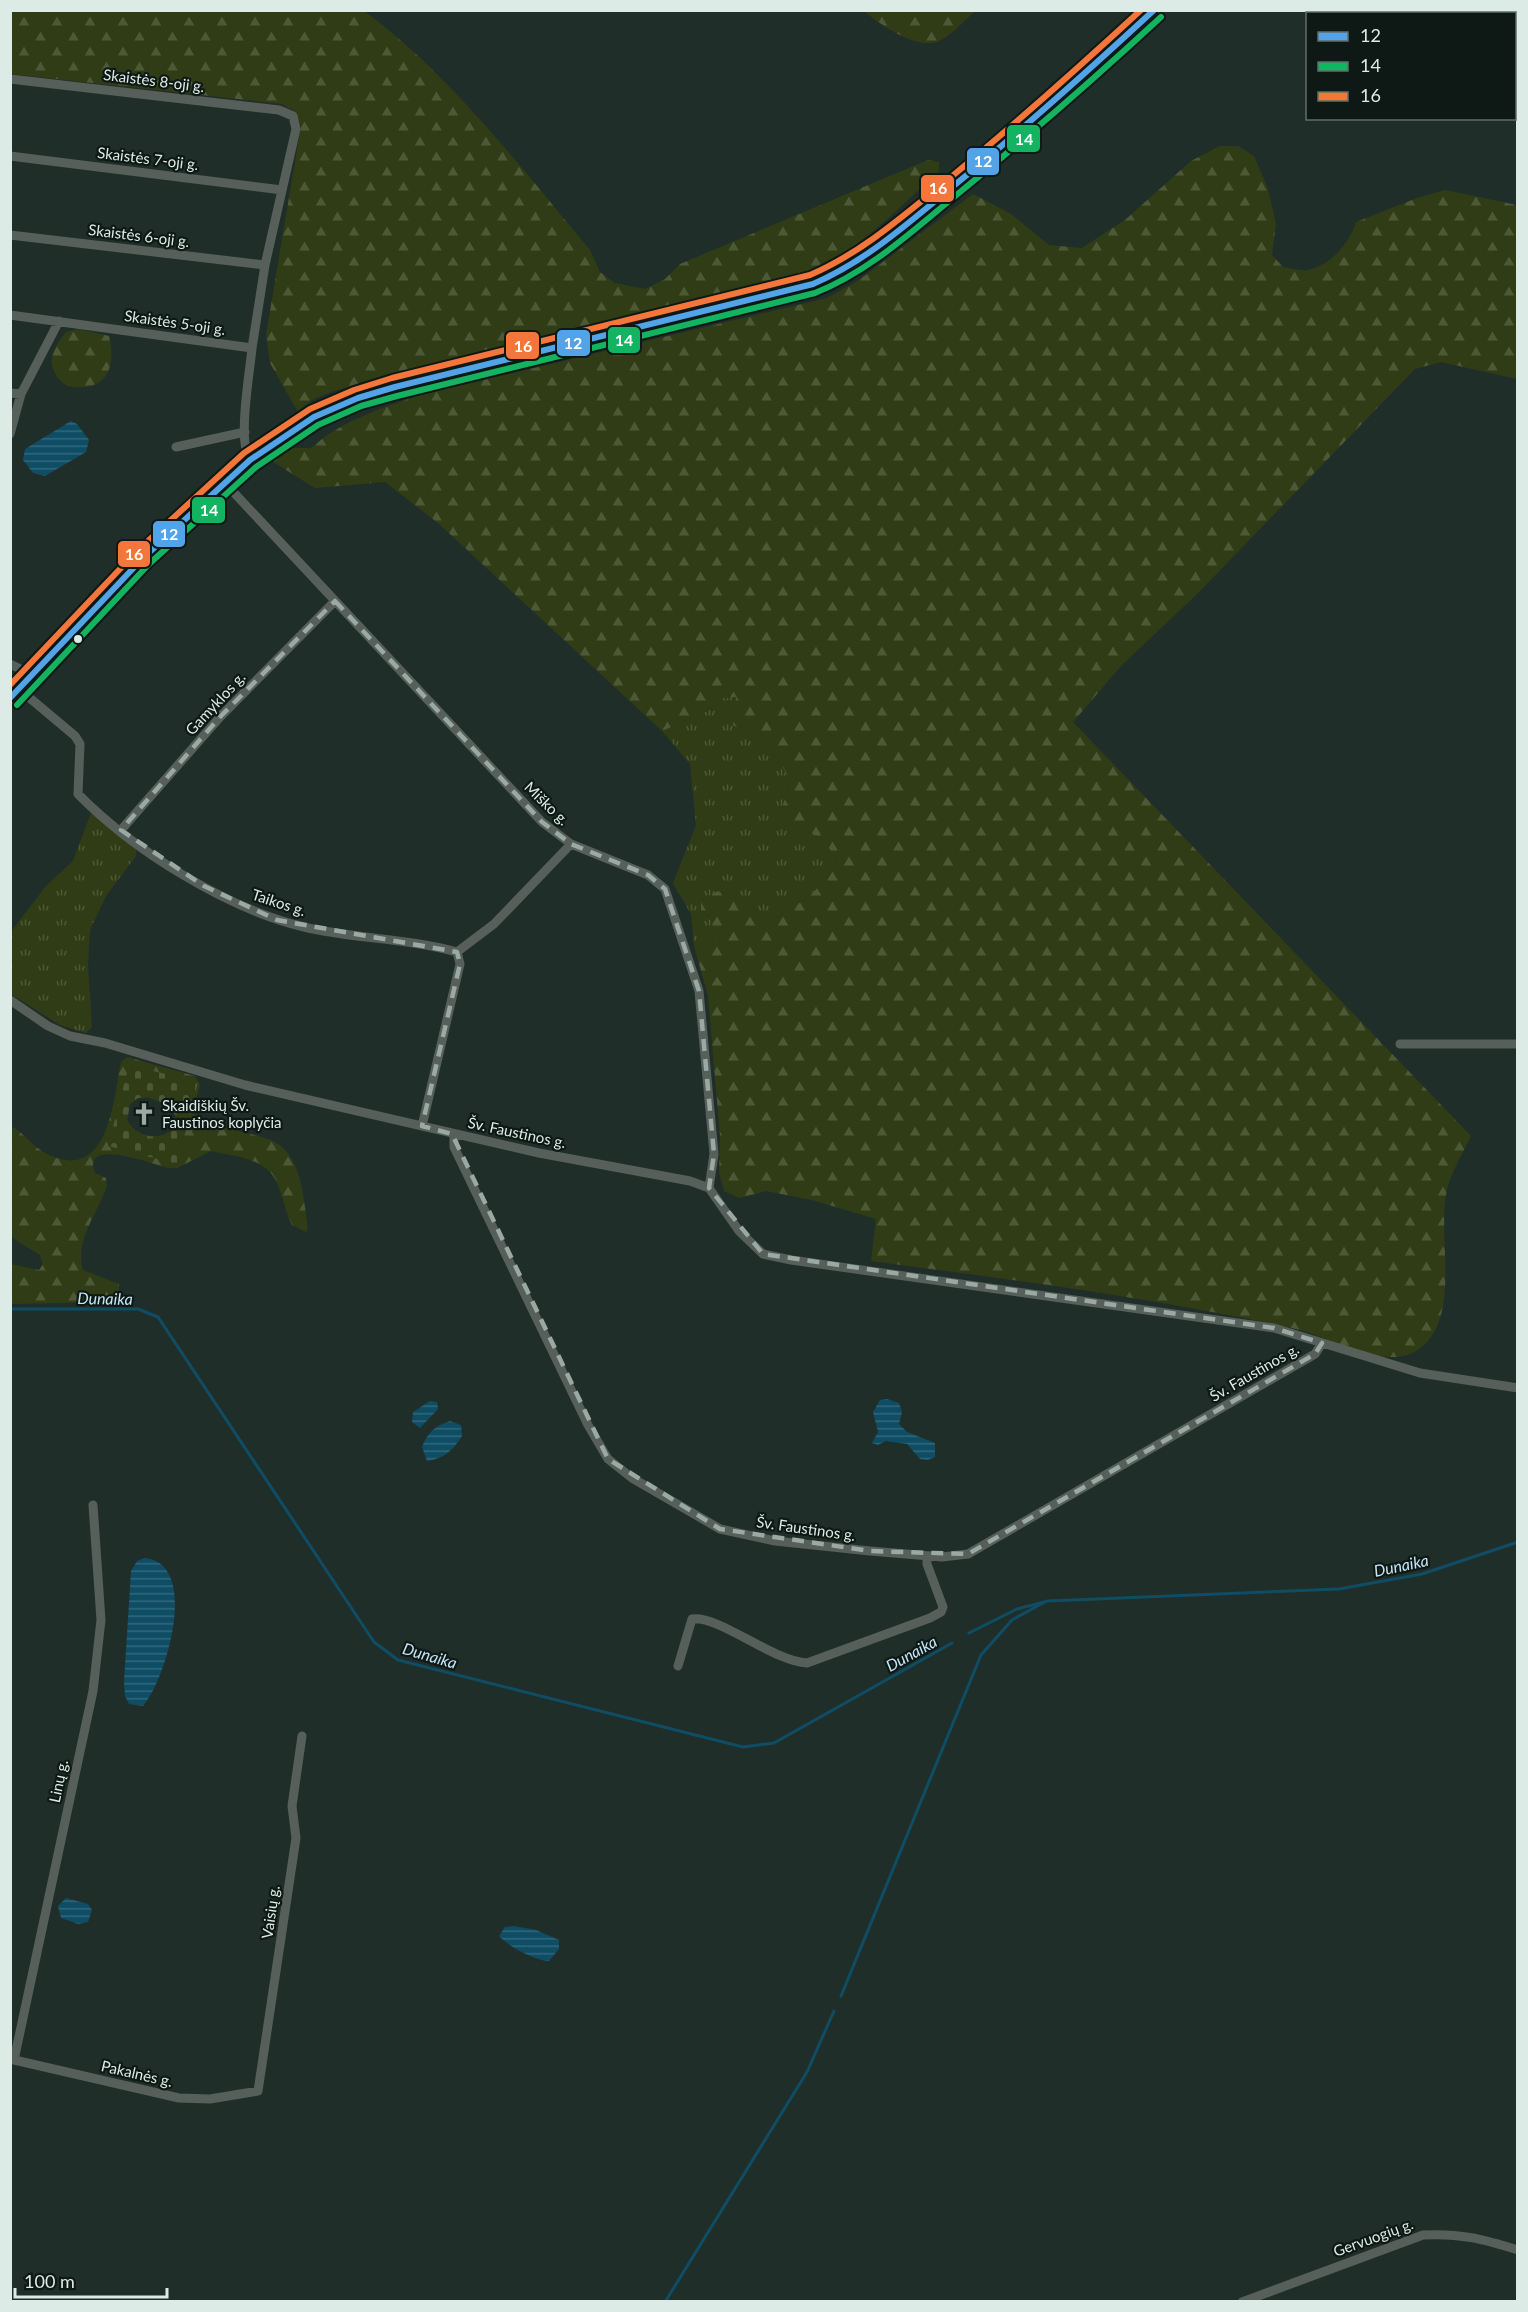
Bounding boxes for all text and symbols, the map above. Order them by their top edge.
legend [1306,12,1516,120]
text: 12 [1360,24,1381,46]
text: 14 [1360,54,1381,76]
street label: Skaistės 8-oji g. [102,65,206,95]
text: 16 [1360,84,1381,106]
line badge: 14 [1006,124,1041,153]
text: 14 [1015,129,1033,148]
street label: Skaistės 7-oji g. [96,143,200,173]
line badge: 12 [966,147,1000,176]
text: 12 [974,151,992,170]
line badge: 16 [920,174,955,203]
text: 16 [929,178,947,197]
street label: Skaistės 6-oji g. [87,220,191,250]
street label: Skaistės 5-oji g. [123,306,227,338]
line badge: 14 [607,326,641,354]
line badge: 12 [556,329,591,357]
text: 14 [615,330,633,349]
line badge: 16 [505,331,540,360]
text: 12 [564,333,582,352]
text: 16 [514,336,532,355]
line badge: 14 [191,496,226,524]
text: 14 [200,500,218,519]
line badge: 12 [152,520,186,548]
text: 12 [160,524,178,543]
line badge: 16 [117,540,151,568]
text: 16 [125,544,143,563]
unlabelled marker [72,633,84,645]
street label: Gamyklos g. [181,668,249,738]
street label: Miško g. [521,777,573,829]
street label: Taikos g. [250,885,308,919]
place label: Skaidiškių Šv. Faustinos koplyčia [162,1096,282,1131]
church icon: Skaidiškių Šv. Faustinos koplyčia [131,1101,157,1127]
street label: Šv. Faustinos g. [466,1113,568,1151]
water label: Dunaika [77,1288,133,1308]
street label: Šv. Faustinos g. [1206,1339,1302,1405]
street label: Šv. Faustinos g. [755,1512,857,1544]
water label: Dunaika [1372,1550,1430,1580]
water label: Dunaika [882,1631,940,1675]
water label: Dunaika [401,1638,459,1672]
street label: Linų g. [45,1758,71,1804]
street label: Vaisių g. [257,1884,283,1940]
street label: Pakalnės g. [100,2056,174,2090]
street label: Gervuogių g. [1331,2214,1415,2260]
scale bar [15,2261,166,2299]
text: 100 m [24,2270,75,2292]

